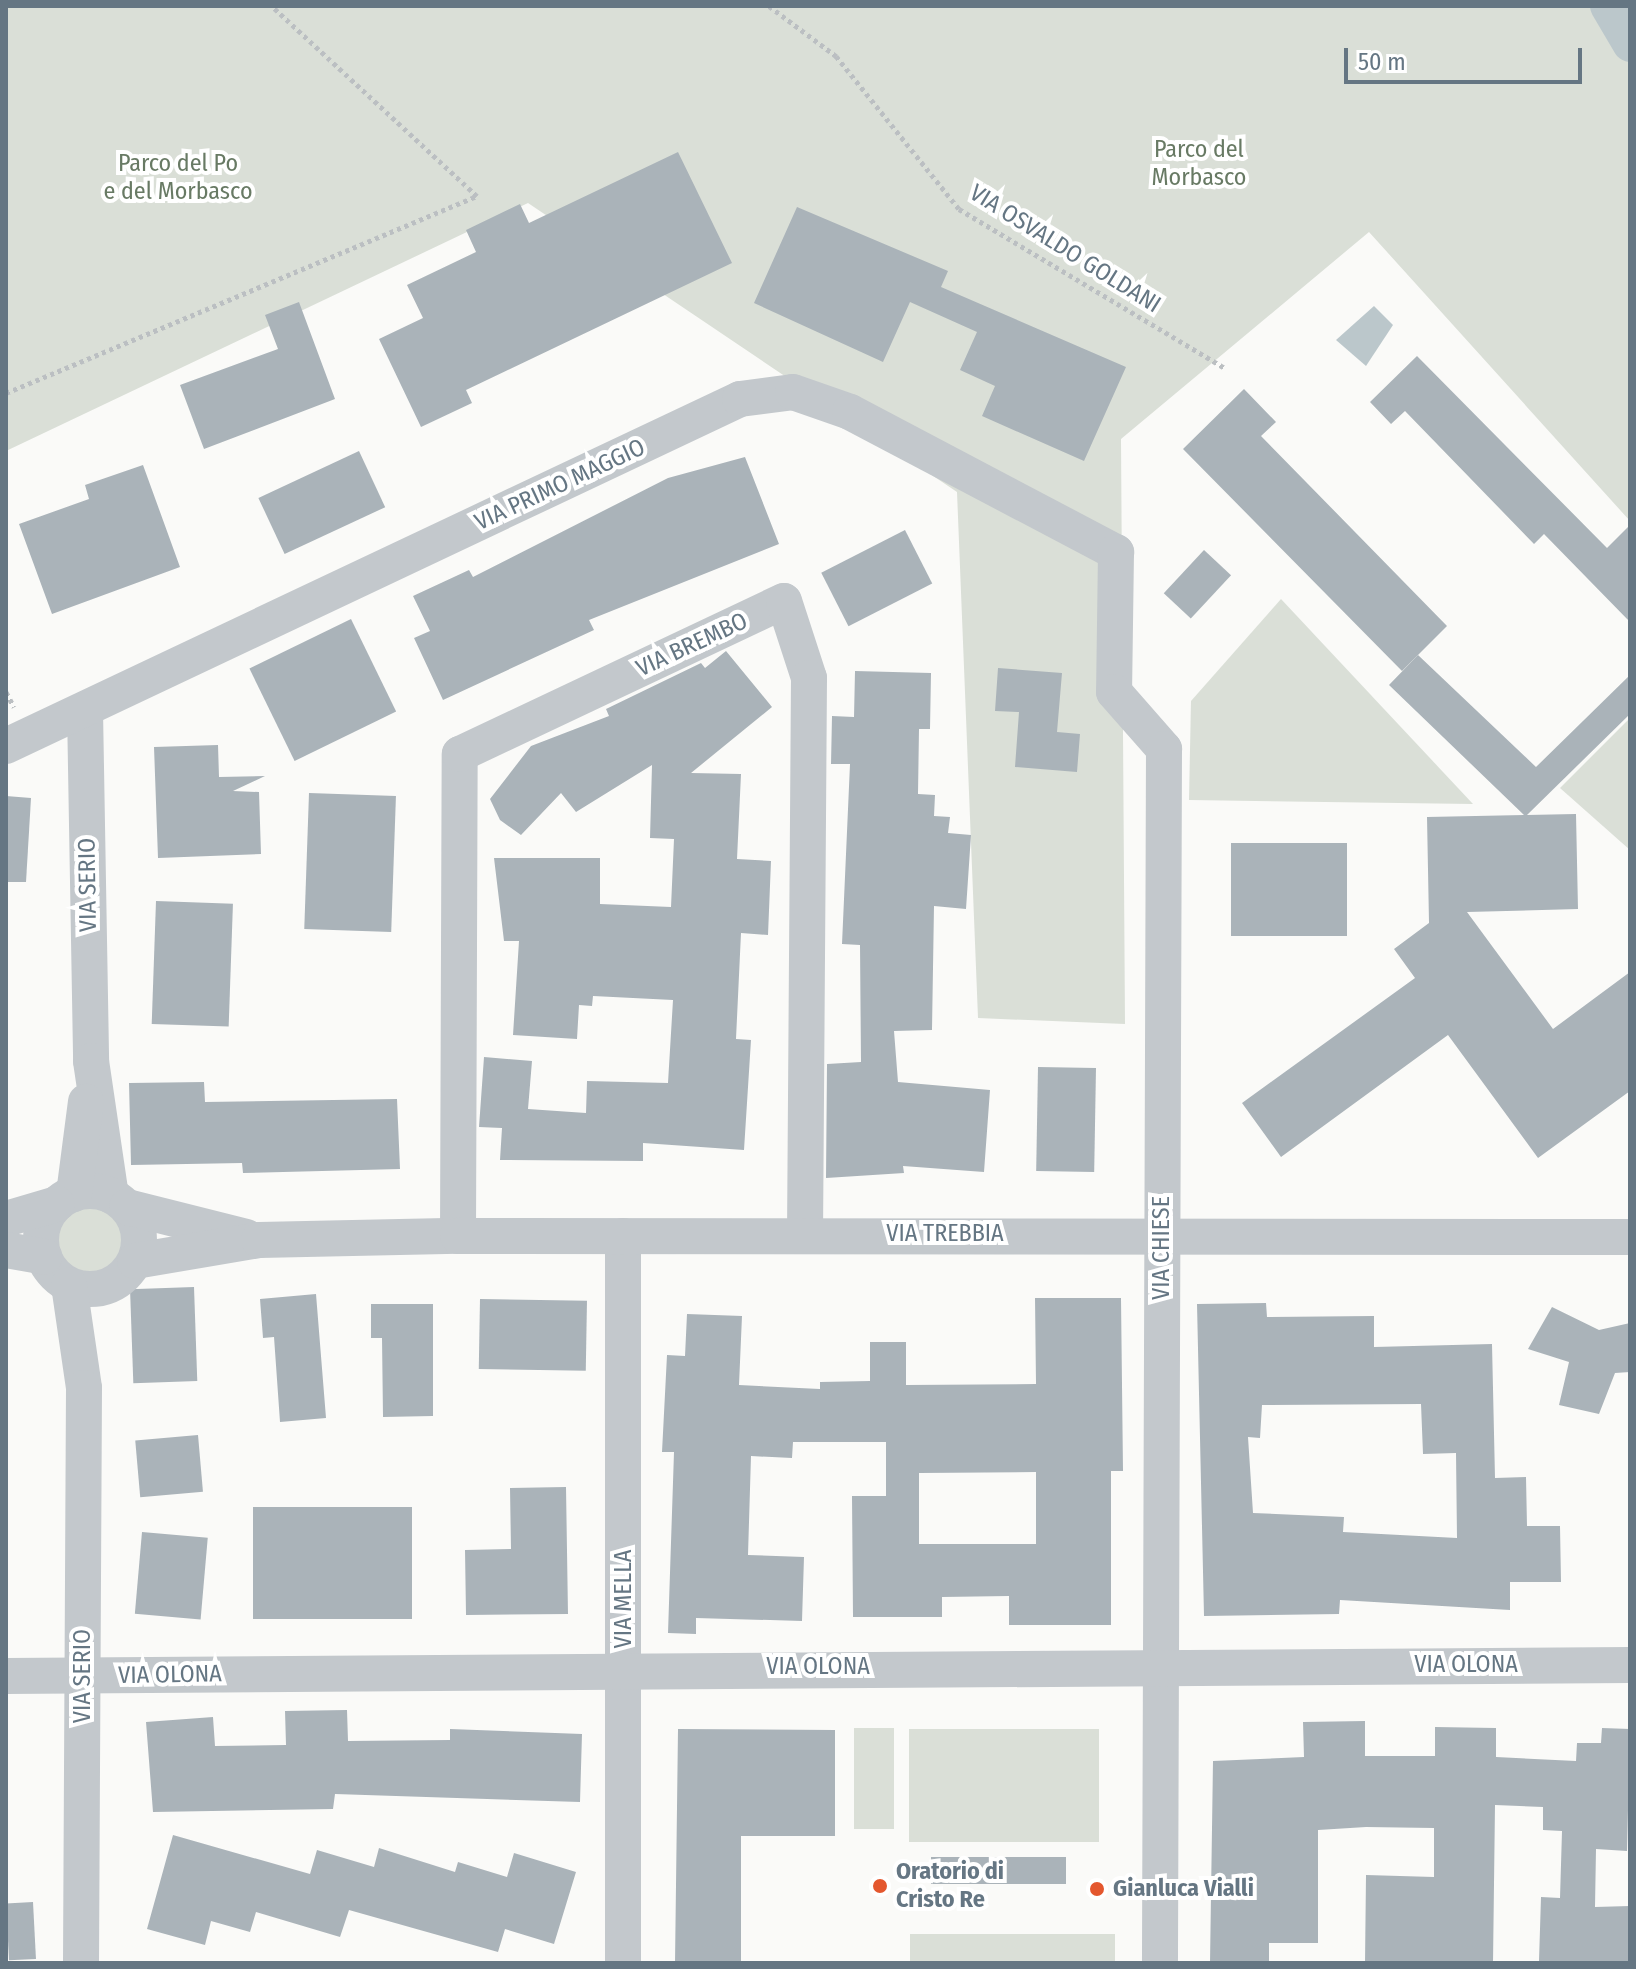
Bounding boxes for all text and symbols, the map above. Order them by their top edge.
scale bar [1348,32,1586,82]
text: 50 m [1358,48,1406,76]
park label: Parco del Morbasco [1152,136,1246,192]
park label: Parco del Po e del Morbasco [103,150,253,206]
street label: VIA OSVALDO GOLDANI [964,179,1166,319]
street label: VIA PRIMO MAGGIO [470,433,650,537]
street label: VIA BREMBO [632,607,752,683]
street label: VIA SERIO [73,838,103,932]
street label: VIA CHIESE [1148,1196,1176,1300]
street label: VIA TREBBIA [886,1220,1004,1248]
street label: VIA MELLA [610,1550,638,1648]
street label: VIA SERIO [69,1629,97,1723]
street label: VIA OLONA [1414,1651,1518,1679]
street label: VIA OLONA [766,1653,870,1681]
street label: VIA OLONA [118,1660,222,1690]
place label: Oratorio di Cristo Re [896,1858,1004,1914]
place label: Gianluca Vialli [1113,1875,1254,1903]
marker: Oratorio di Cristo Re [871,1877,889,1895]
marker: Gianluca Vialli [1088,1880,1106,1898]

